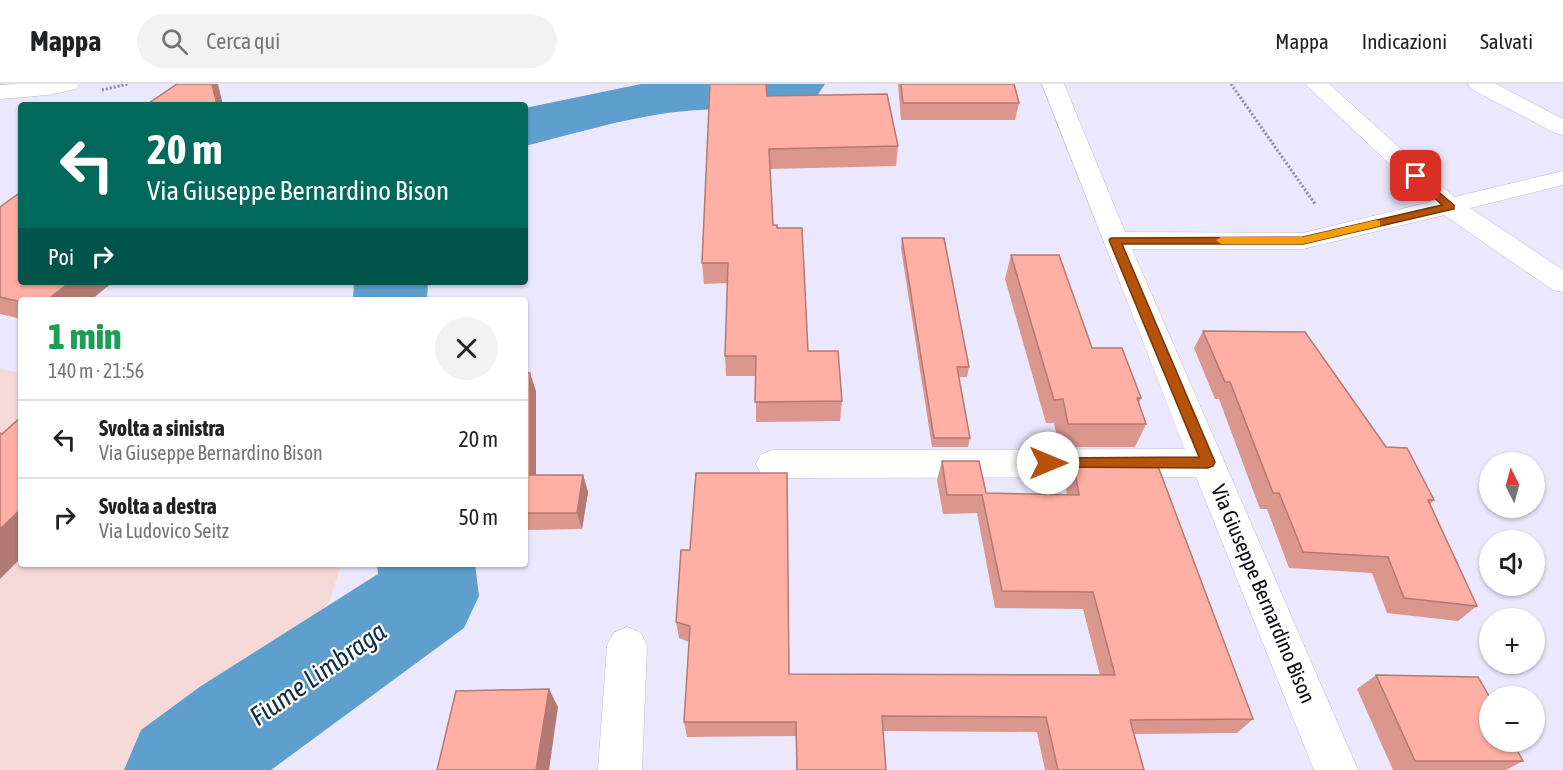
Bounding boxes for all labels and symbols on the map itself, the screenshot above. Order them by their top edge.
pin [1390,150,1441,201]
position arrow [1016,431,1080,495]
north arrow [1479,452,1545,518]
street label: Via Giuseppe Bernardino Bison [1207,481,1321,706]
water label: Fiume Limbraga [244,615,392,732]

